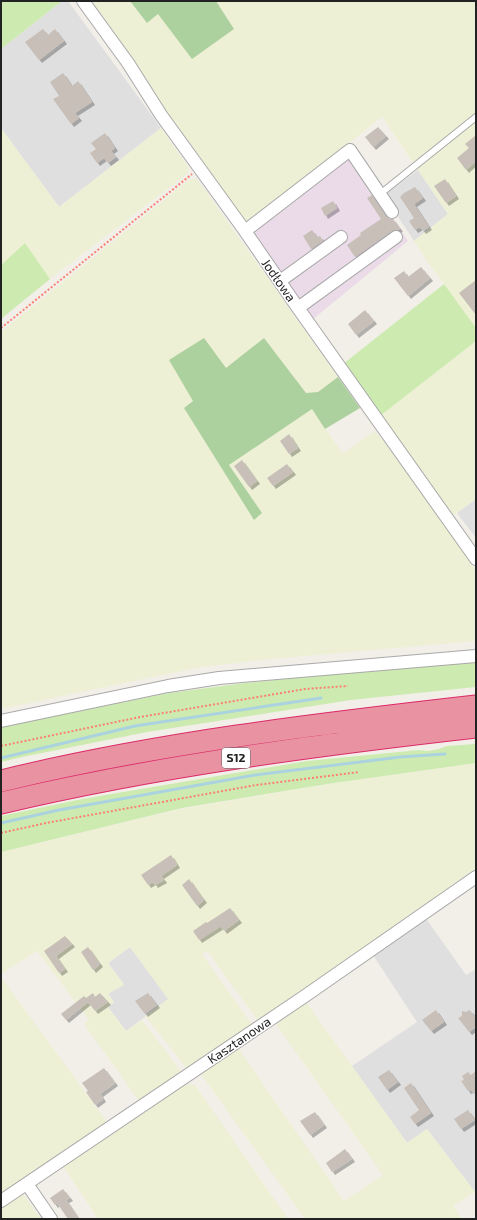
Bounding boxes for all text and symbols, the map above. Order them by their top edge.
street label: Jodłowa [258,255,300,305]
road number: S12 [222,748,250,768]
street label: Kasztanowa [204,1013,274,1067]

